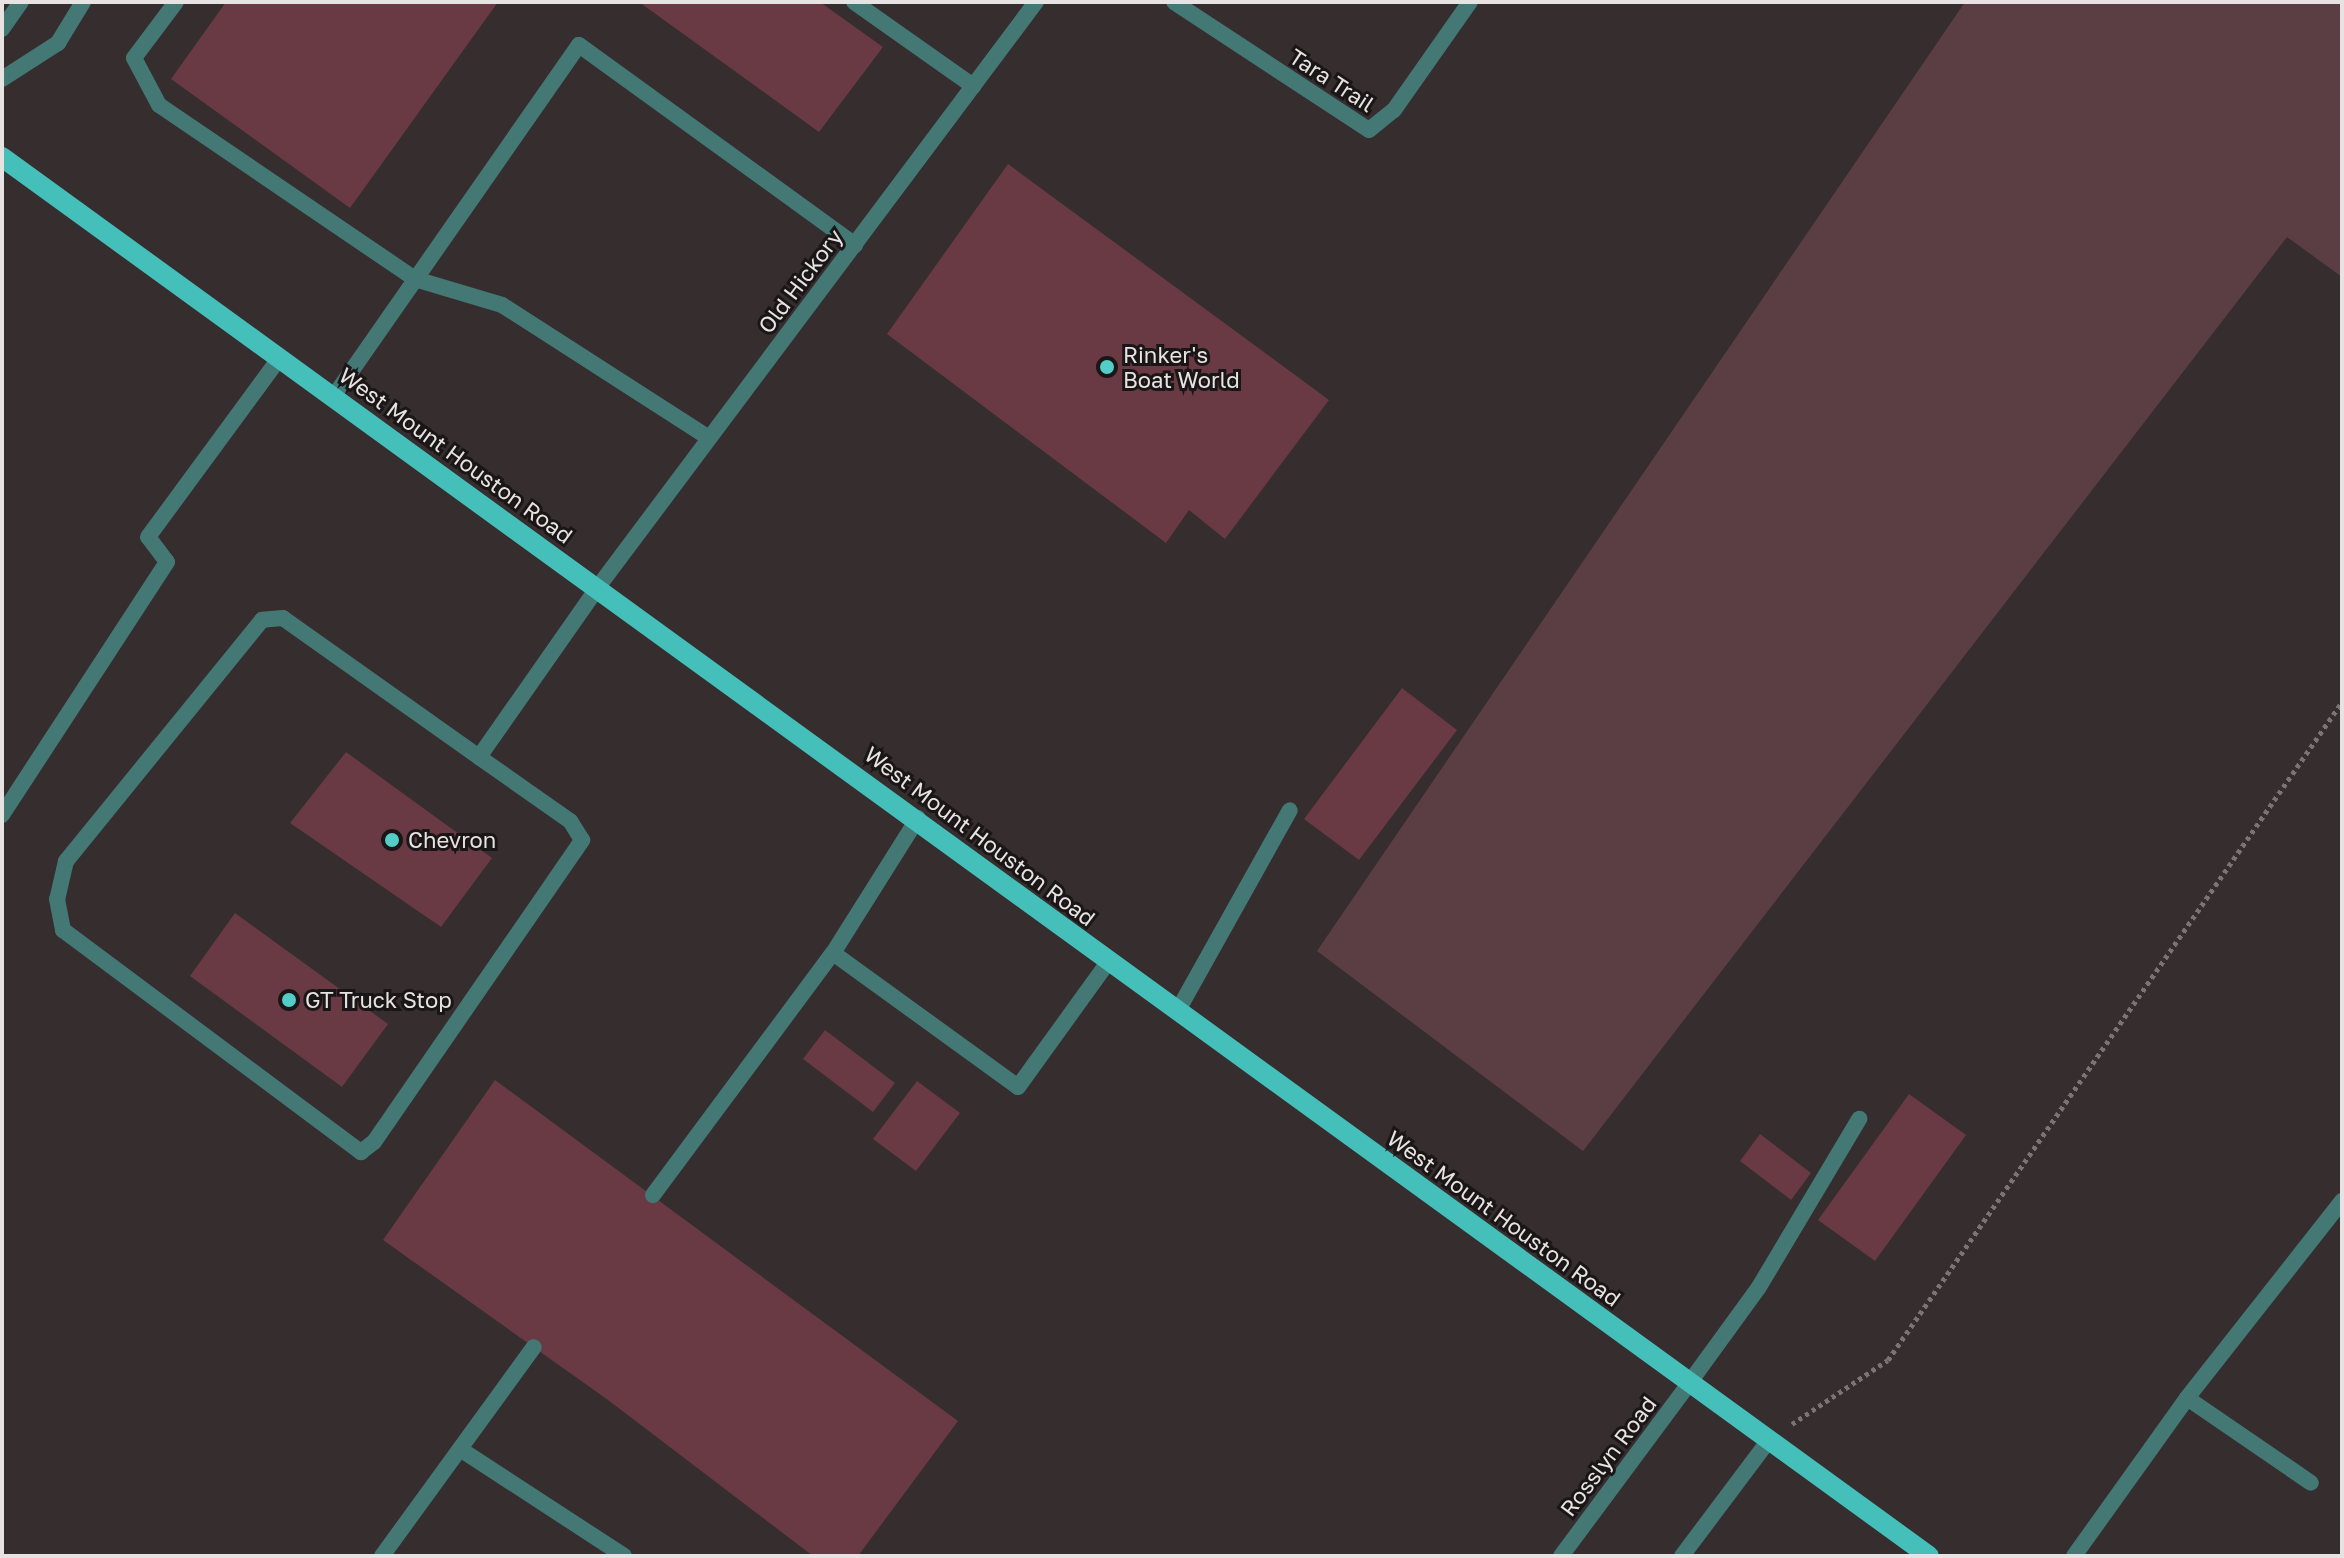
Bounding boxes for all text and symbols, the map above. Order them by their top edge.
street label: Tara Trail [1285,43,1379,117]
street label: Old Hickory [752,224,848,338]
place label: Rinker's Boat World [1123,341,1240,392]
marker: Rinker's Boat World [1098,358,1116,376]
street label: West Mount Houston Road [334,361,578,549]
street label: West Mount Houston Road [860,741,1100,931]
place label: Chevron [408,827,496,853]
marker: Chevron [383,831,401,849]
place label: GT Truck Stop [305,987,452,1013]
marker: GT Truck Stop [280,991,298,1009]
street label: West Mount Houston Road [1382,1124,1626,1312]
street label: Rosslyn Road [1554,1391,1662,1521]

